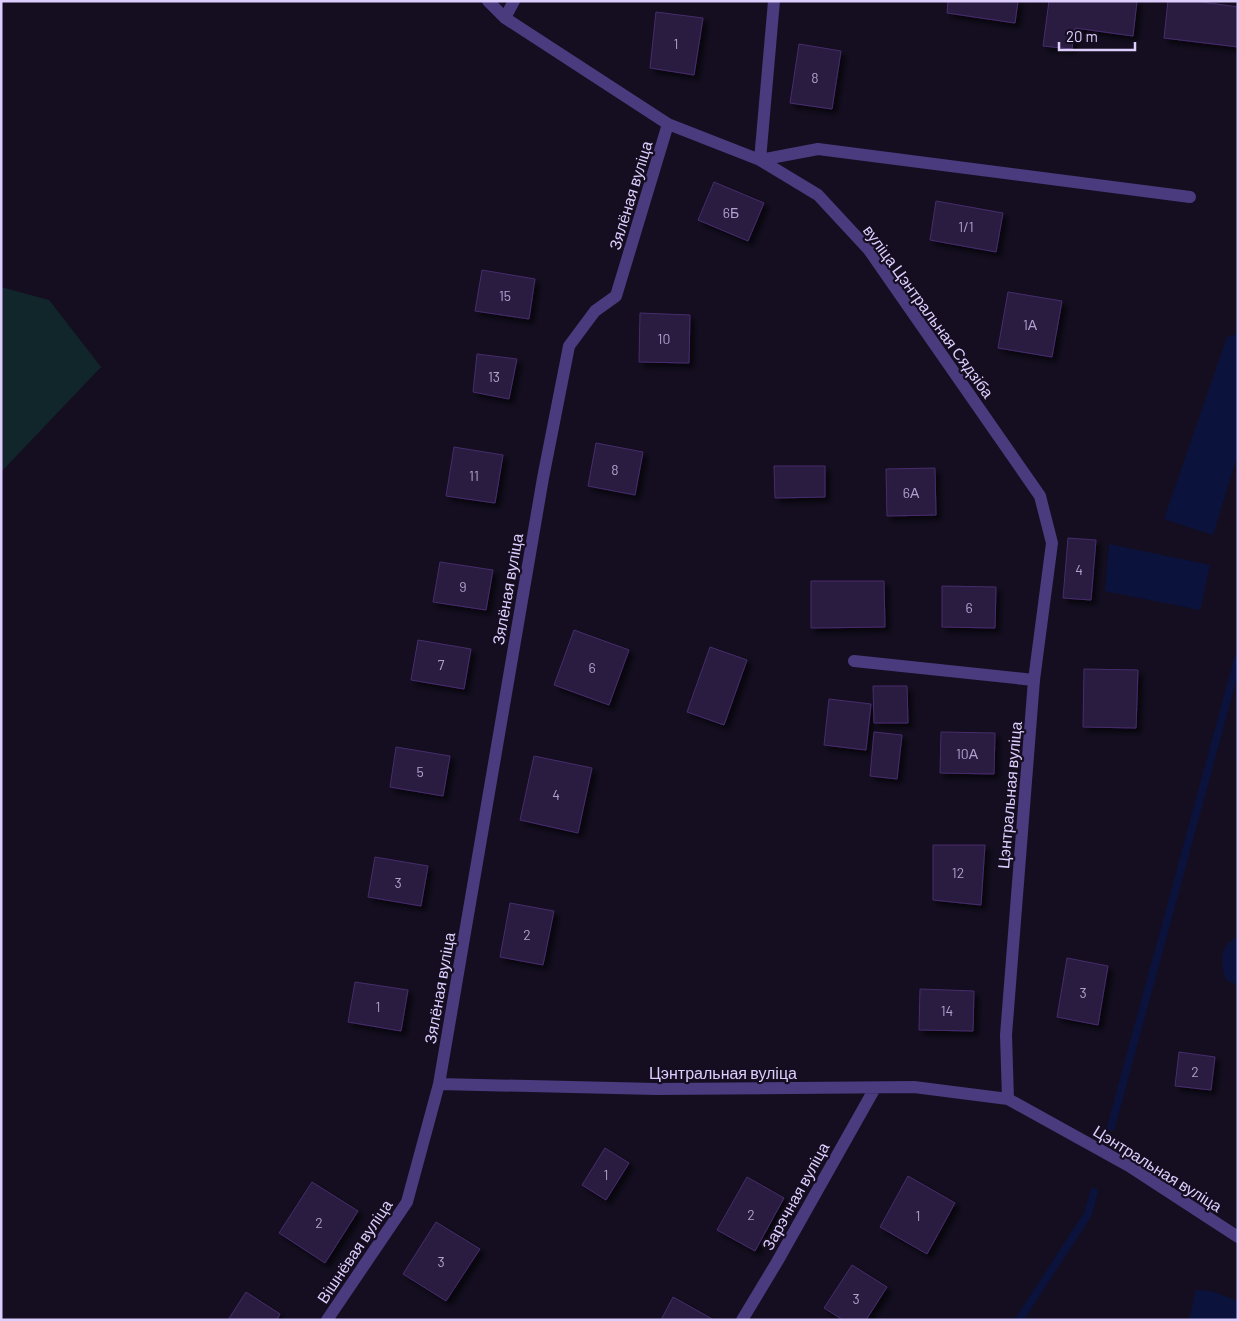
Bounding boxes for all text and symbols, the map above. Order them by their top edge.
scale bar [1059,20,1135,52]
text: 20 m [1066,27,1098,45]
house number: 1 [674,35,678,52]
house number: 8 [811,69,819,86]
street label: Зялёная вуліца [604,138,656,252]
house number: 6Б [723,204,739,221]
house number: 1/1 [958,218,974,235]
street label: вуліца Цэнтральная Сядзіба [860,221,998,401]
house number: 15 [499,287,511,304]
house number: 1А [1023,316,1038,333]
house number: 10 [658,330,670,347]
house number: 13 [488,368,500,385]
house number: 8 [611,461,619,478]
house number: 11 [469,467,479,484]
house number: 6А [903,484,920,501]
street label: Зялёная вуліца [488,532,526,646]
house number: 4 [1075,561,1083,578]
house number: 9 [459,578,467,595]
house number: 6 [965,599,973,616]
house number: 7 [438,656,445,673]
house number: 6 [588,659,596,676]
street label: Цэнтральная вуліца [993,720,1025,870]
house number: 10А [956,745,979,762]
house number: 5 [416,763,424,780]
house number: 4 [552,786,560,803]
house number: 12 [952,864,964,881]
house number: 3 [394,874,402,891]
house number: 2 [523,926,531,943]
street label: Зялёная вуліца [420,931,458,1045]
house number: 3 [1079,984,1087,1001]
house number: 1 [376,998,380,1015]
house number: 14 [941,1002,953,1019]
street label: Цэнтральная вуліца [649,1063,797,1082]
house number: 2 [1191,1063,1199,1080]
street label: Цэнтральная вуліца [1090,1121,1226,1215]
street label: Зарэчная вуліца [758,1139,833,1253]
house number: 1 [604,1166,608,1183]
street label: Вішнёвая вуліца [312,1196,396,1306]
house number: 2 [747,1206,755,1223]
house number: 1 [916,1207,920,1224]
house number: 2 [315,1214,323,1231]
house number: 3 [437,1253,445,1270]
house number: 3 [852,1290,860,1307]

